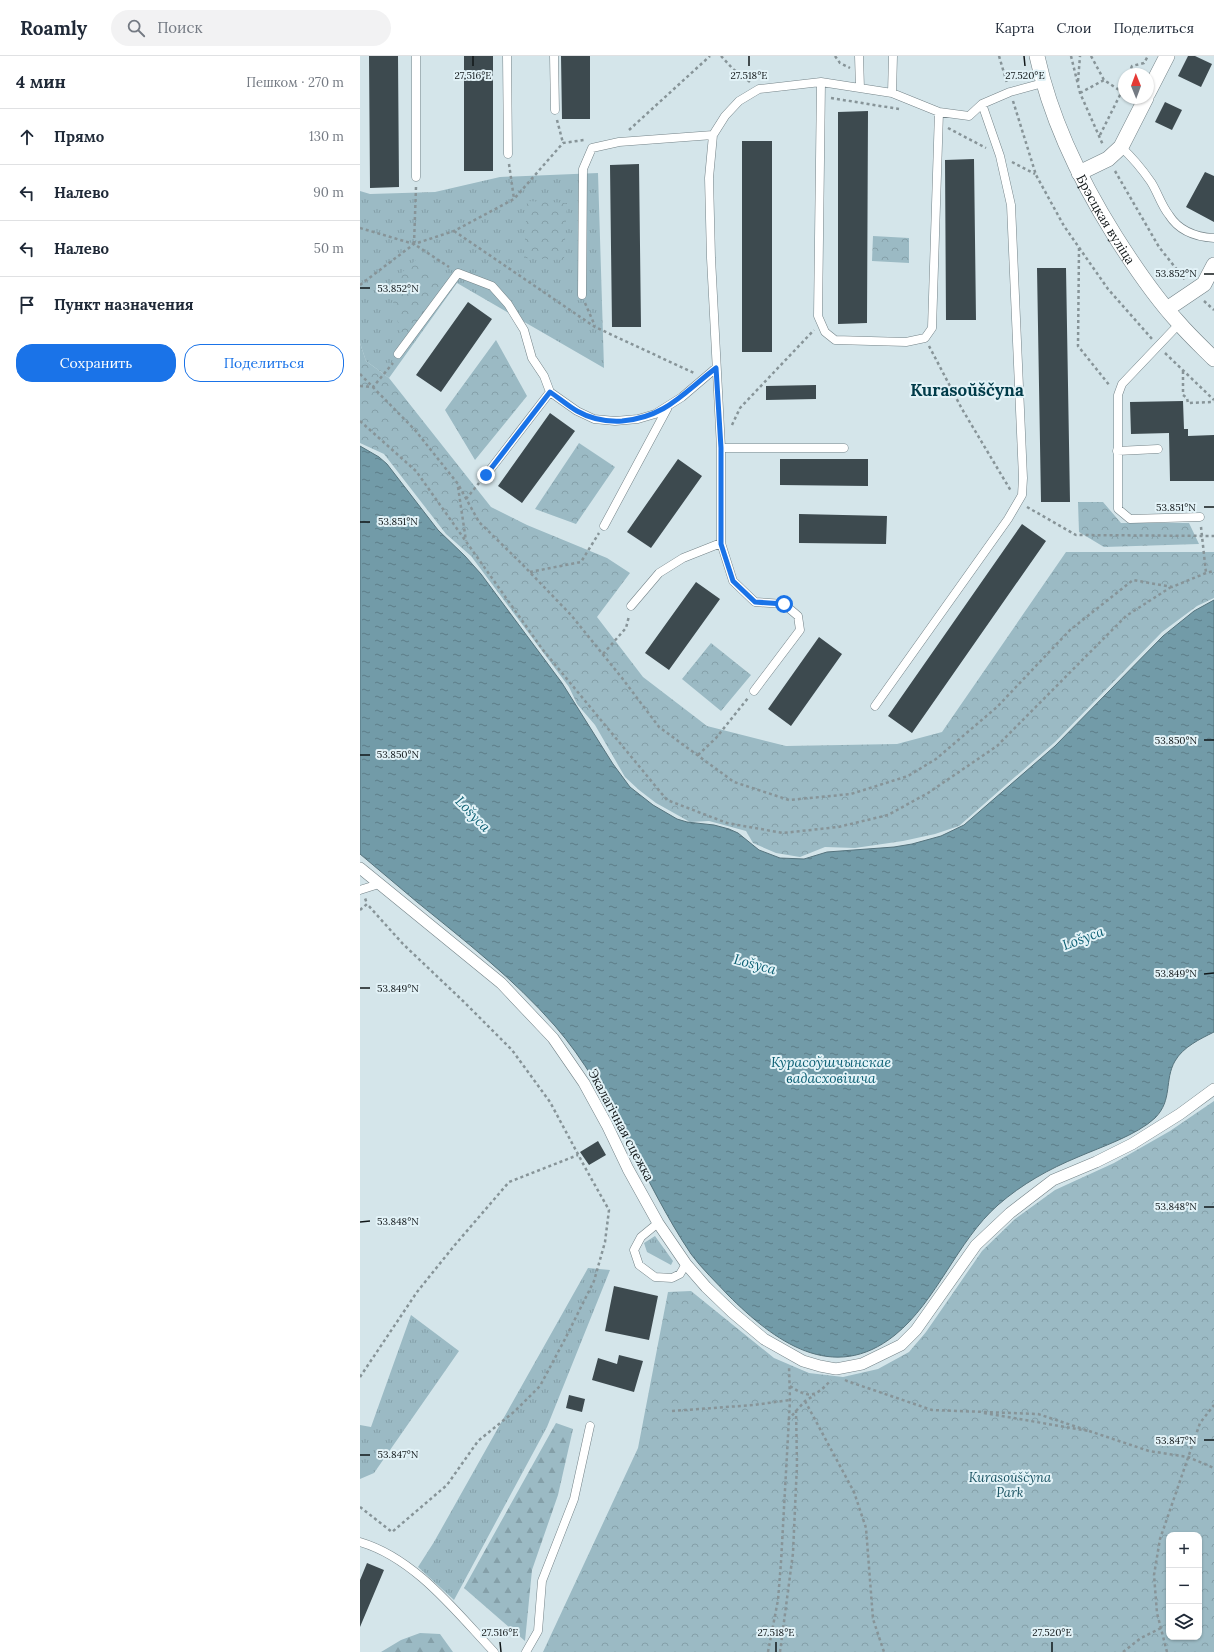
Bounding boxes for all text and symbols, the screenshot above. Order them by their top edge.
search box [111,10,391,46]
text: Roamly [20,16,87,40]
icon: search [125,17,147,39]
text: Поиск [157,18,203,37]
text: Карта [995,19,1034,37]
text: Слои [1056,19,1091,37]
text: Поделиться [1113,19,1194,37]
north arrow [1118,68,1154,104]
text: 27.516°E [454,69,492,82]
text: 27.518°E [731,69,767,82]
text: 27.520°E [1005,69,1045,82]
text: 4 мин [16,71,66,93]
text: Пешком · 270 m [246,74,344,91]
icon: ahead [16,126,38,148]
text: Прямо [54,127,104,146]
text: 130 m [309,128,344,145]
street label: Брэсцкая вуліца [1073,171,1139,267]
icon: left [16,182,38,204]
text: Налево [54,183,109,202]
text: 90 m [313,184,344,201]
icon: left [16,238,38,260]
text: Налево [54,239,109,258]
text: 50 m [314,240,344,257]
text: 53.852°N [1155,267,1197,280]
text: 53.852°N [377,282,419,295]
icon: arrive [16,294,38,316]
text: Пункт назначения [54,295,194,314]
button: Сохранить [16,344,176,382]
button: Поделиться [184,344,344,382]
district label: Kurasoŭščyna [910,379,1024,401]
route end [477,466,495,484]
text: 53.851°N [1156,501,1196,514]
text: 53.851°N [378,515,418,528]
route start [775,595,793,613]
text: 53.850°N [1155,734,1198,747]
text: 53.850°N [377,748,420,761]
water label: Lošyca [452,792,495,836]
water label: Lošyca [1060,922,1107,954]
water label: Lošyca [732,950,778,978]
text: 53.849°N [1155,967,1197,980]
text: 53.849°N [377,982,419,995]
water label: Курасоўшчынскае вадасховішча [771,1053,891,1087]
street label: Экалагічная сцежка [584,1066,658,1184]
text: 53.848°N [1155,1200,1197,1213]
text: 53.848°N [377,1215,419,1228]
text: 53.847°N [1156,1434,1197,1447]
text: 53.847°N [378,1448,419,1461]
park label: Kurasoŭščyna Park [969,1469,1052,1501]
map controls [1166,1532,1202,1640]
button: + [1166,1532,1202,1568]
button: − [1166,1568,1202,1604]
button: layers [1166,1604,1202,1640]
text: 27.516°E [481,1626,519,1639]
text: 27.518°E [758,1626,794,1639]
text: 27.520°E [1032,1626,1072,1639]

